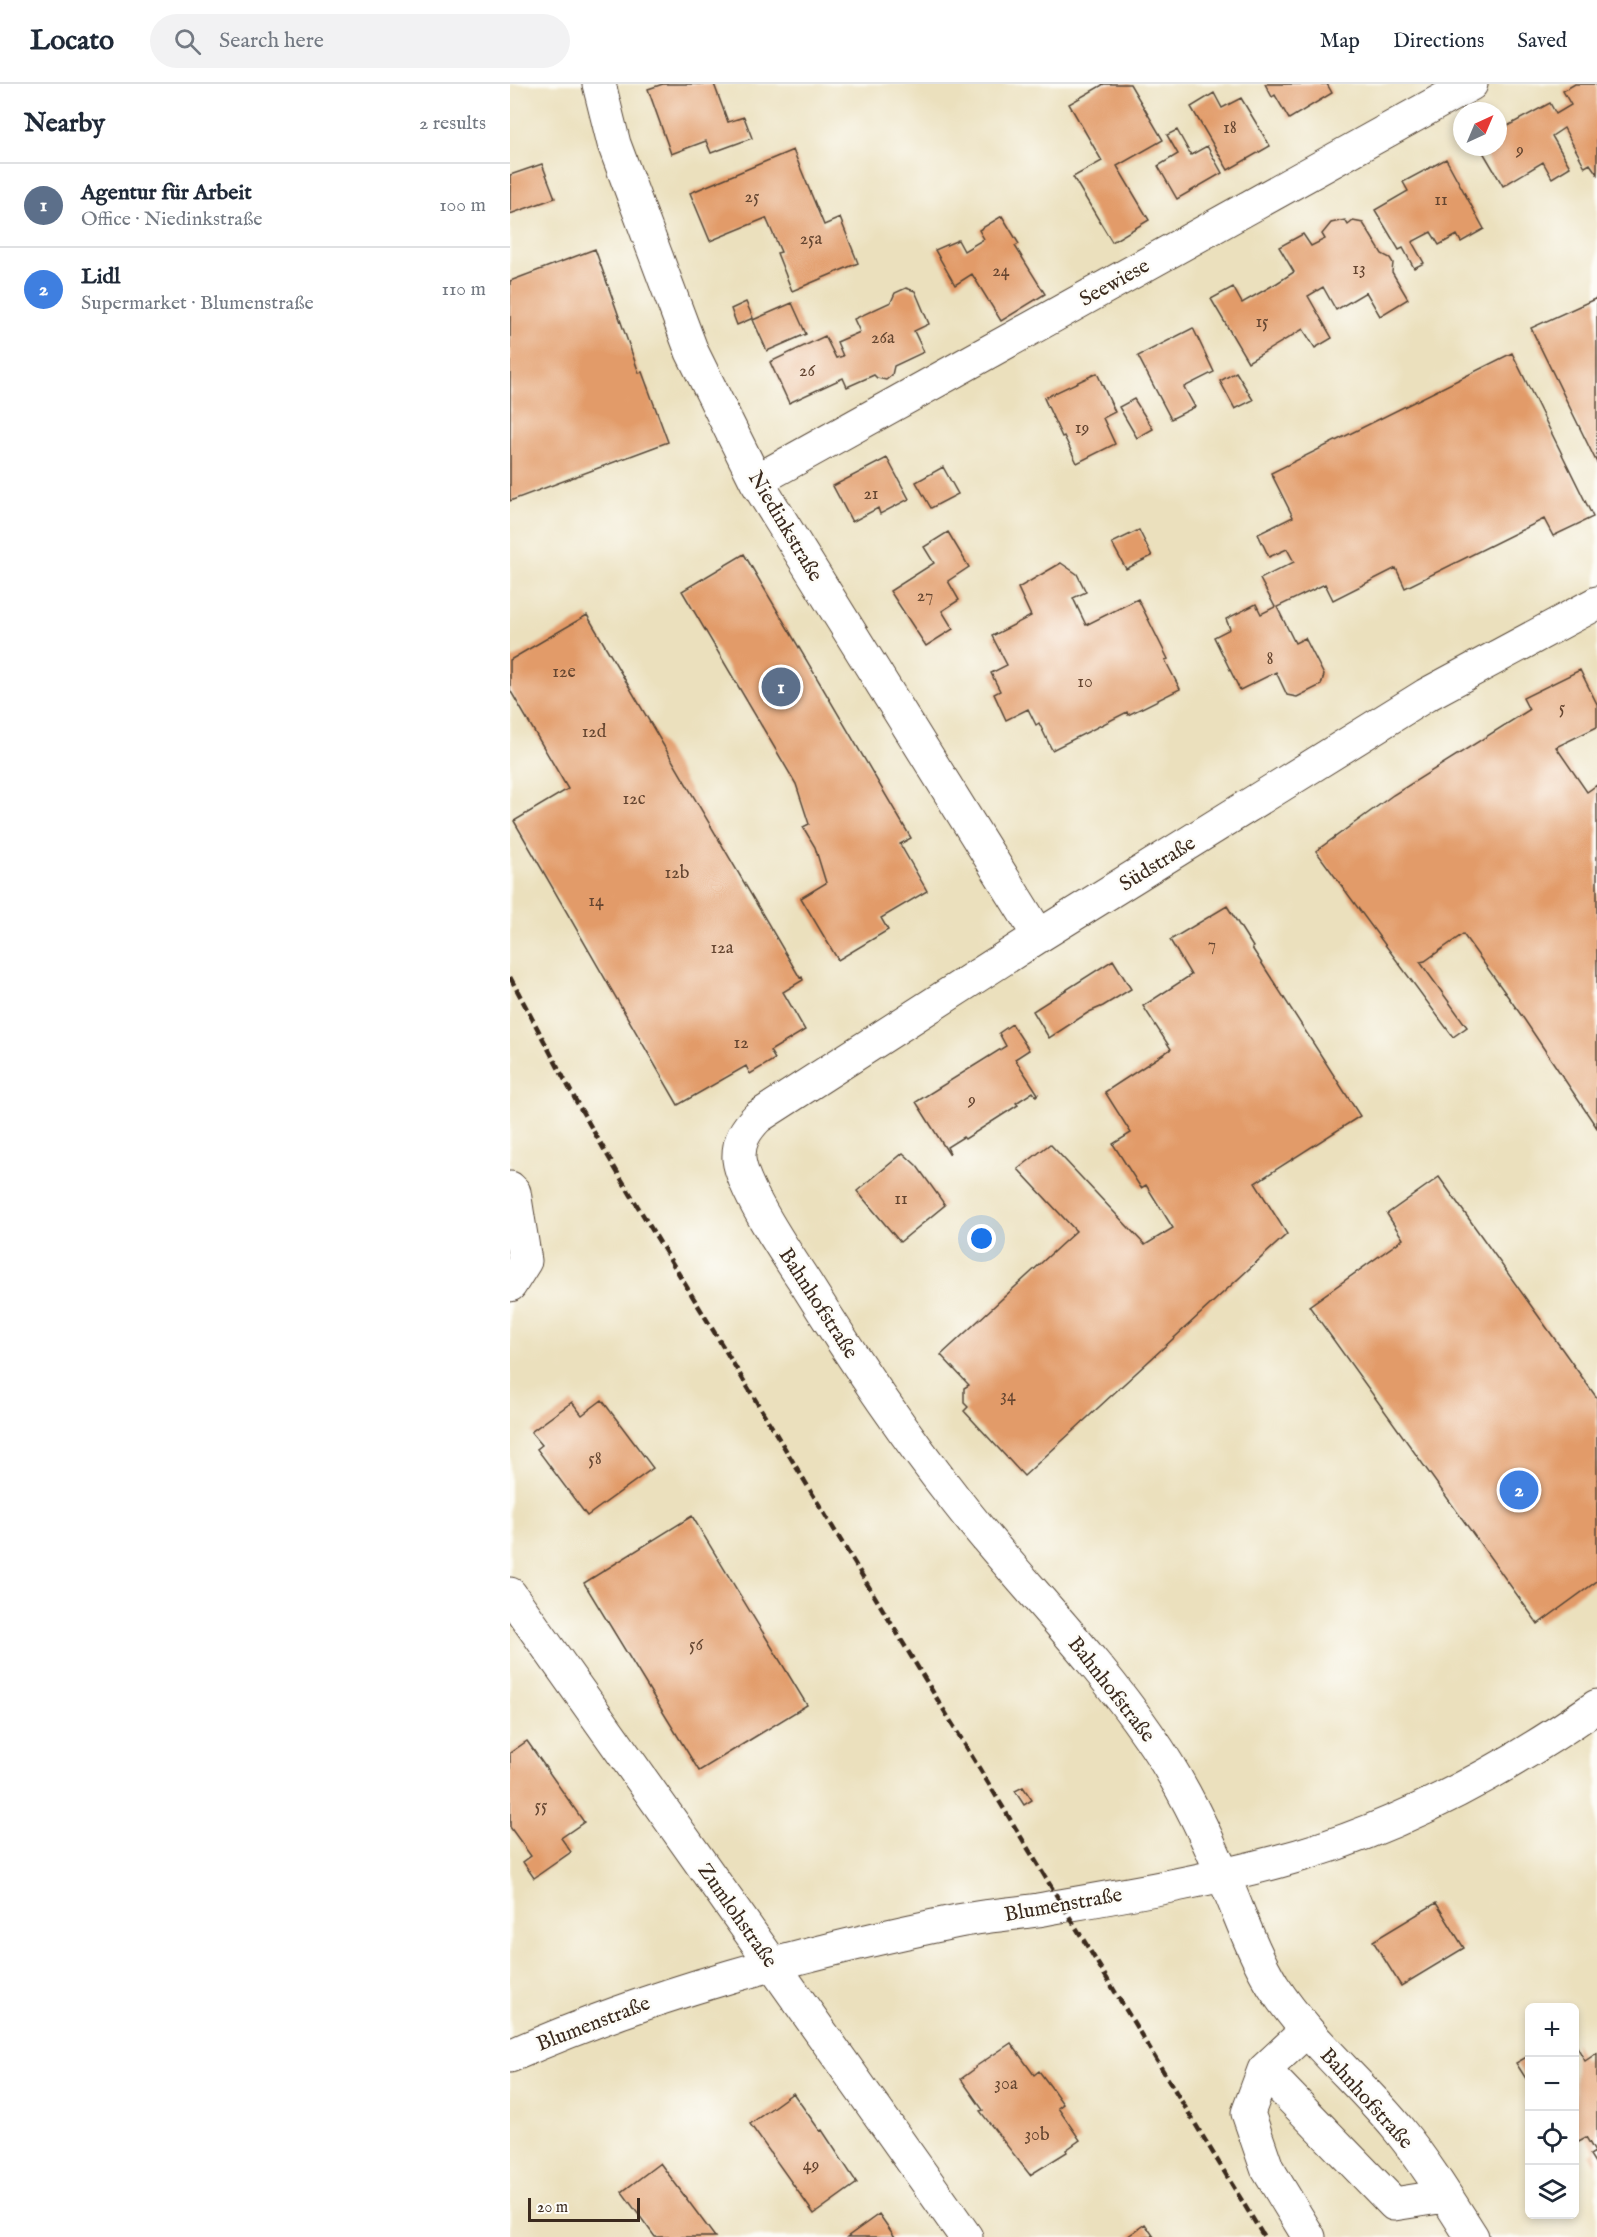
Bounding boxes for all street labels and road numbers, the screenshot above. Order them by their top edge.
street label: Seewiese [1075,253,1155,314]
street label: Niedinkstraße [741,467,828,587]
street label: Südstraße [1115,830,1201,898]
street label: Bahnhofstraße [772,1243,864,1365]
street label: Bahnhofstraße [1061,1632,1161,1749]
street label: Zumlohstraße [691,1858,783,1974]
street label: Blumenstraße [1002,1882,1125,1929]
street label: Blumenstraße [533,1990,654,2058]
street label: Bahnhofstraße [1313,2043,1419,2156]

